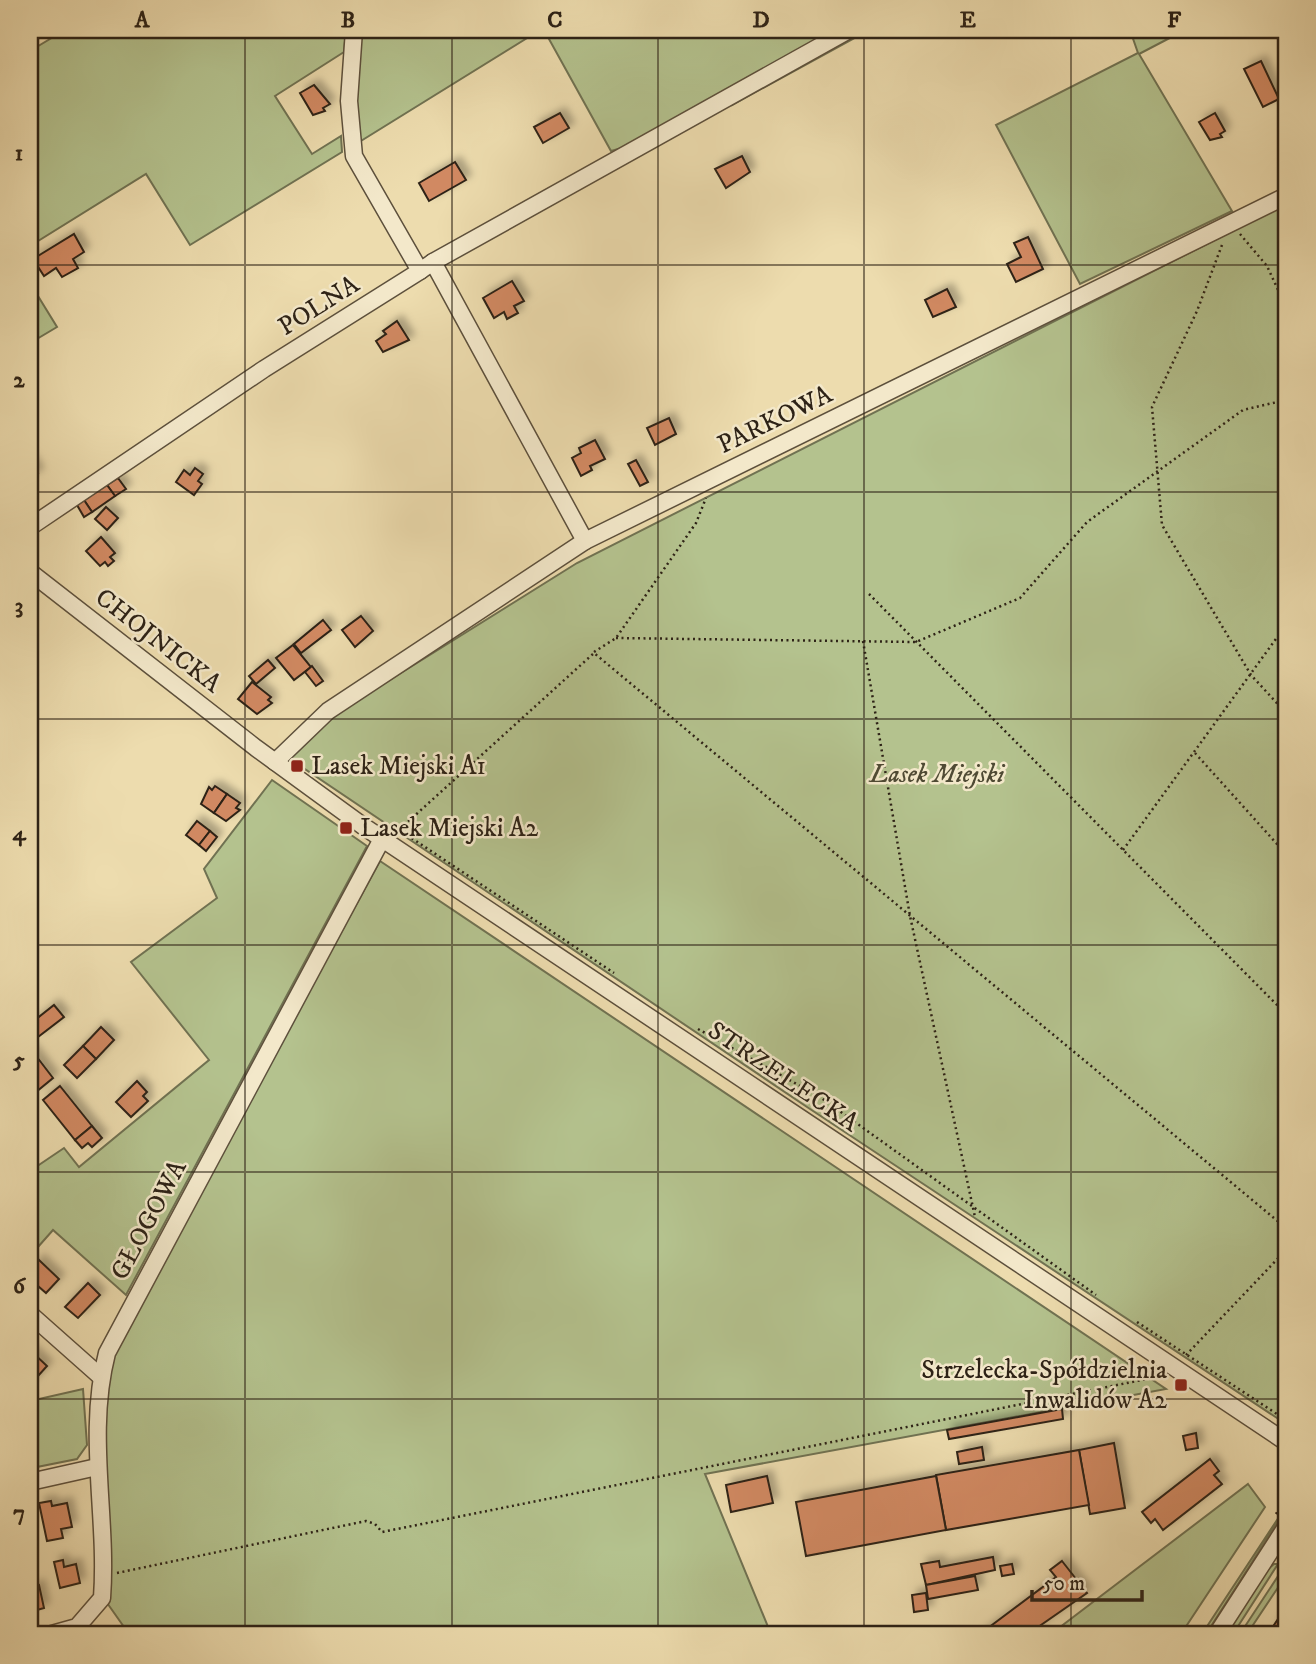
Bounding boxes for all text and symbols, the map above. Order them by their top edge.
text: A [134,6,151,35]
text: B [341,6,355,35]
text: C [547,6,563,35]
text: D [752,6,770,35]
text: E [960,6,976,35]
text: F [1167,6,1182,35]
text: 1 [15,139,23,168]
street label: POLNA [272,268,366,344]
text: 2 [13,366,25,395]
street label: PARKOWA [712,378,838,462]
street label: CHOJNICKA [88,581,228,701]
text: 3 [15,592,23,621]
place label: Lasek Miejski A1 [311,750,486,783]
marker: Lasek Miejski A1 [289,758,305,774]
park label: Lasek Miejski [868,758,1006,791]
place label: Lasek Miejski A2 [360,812,539,845]
text: 4 [12,819,27,848]
marker: Lasek Miejski A2 [338,820,354,836]
street label: STRZELECKA [701,1014,865,1140]
text: 5 [12,1046,25,1075]
street label: GŁOGOWA [104,1154,195,1286]
text: 6 [13,1272,27,1301]
place label: Strzelecka-Spółdzielnia Inwalidów A2 [921,1354,1167,1417]
marker: Strzelecka-Spółdzielnia Inwalidów A2 [1173,1377,1189,1393]
text: 7 [13,1499,25,1528]
scale bar [1032,1559,1143,1603]
text: 50 m [1043,1571,1085,1597]

